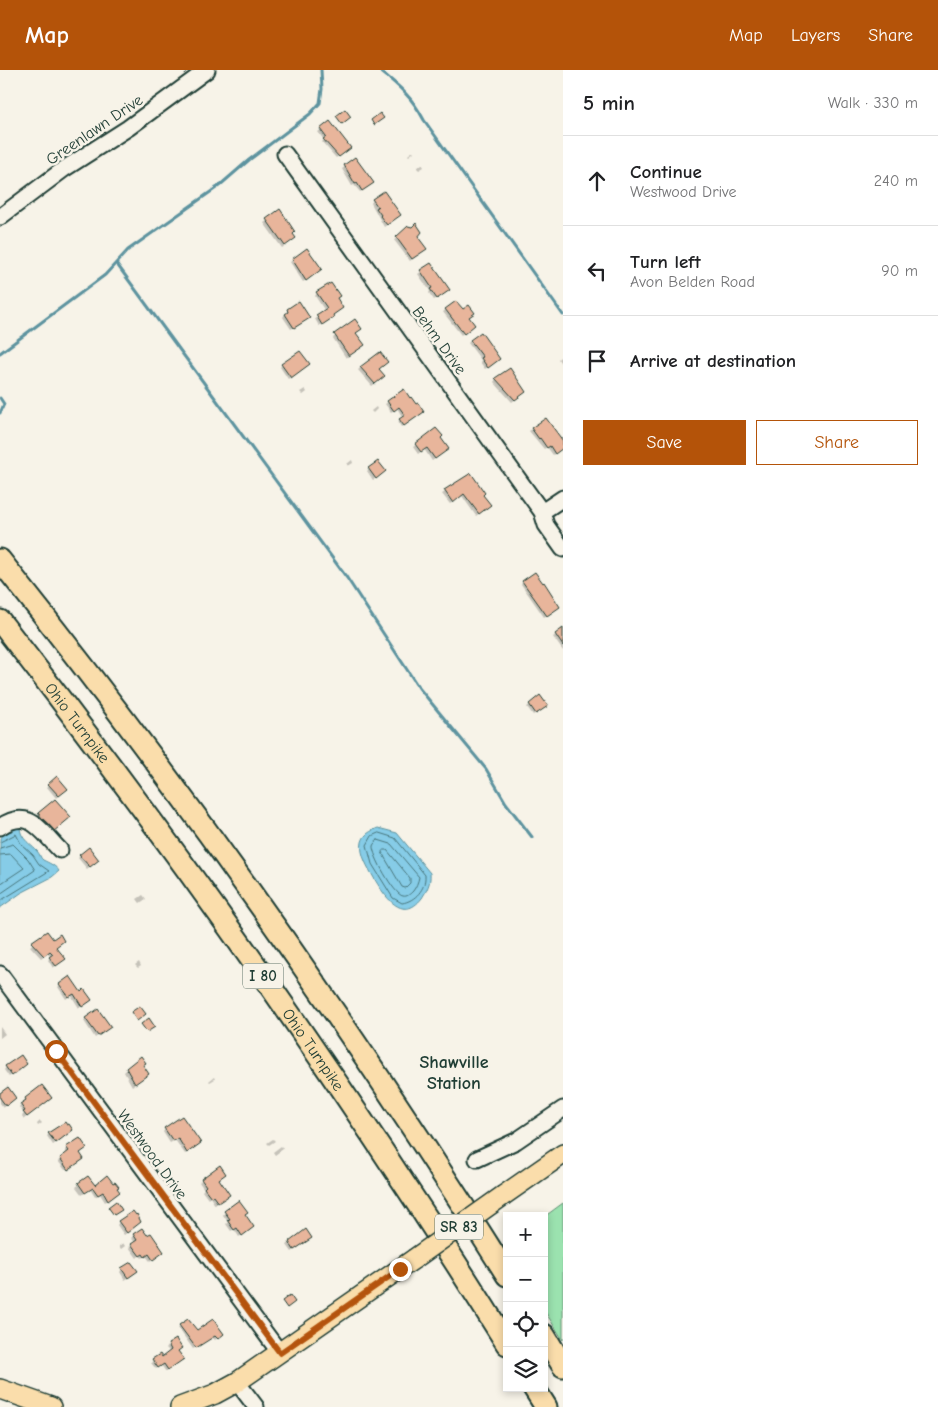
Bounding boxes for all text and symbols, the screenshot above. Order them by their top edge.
text: Map [25,21,69,49]
text: Map [729,25,763,46]
text: Layers [791,25,840,46]
text: Share [868,25,913,46]
street label: Greenlawn Drive [43,91,146,169]
text: 5 min [583,91,635,115]
text: Walk · 330 m [828,94,918,112]
text: Continue [630,161,702,183]
icon: ahead [583,167,611,195]
text: 240 m [874,172,918,190]
text: Westwood Drive [630,183,737,201]
text: Turn left [630,251,701,273]
icon: left [583,257,611,285]
text: 90 m [881,262,918,280]
text: Avon Belden Road [630,273,755,291]
street label: Behm Drive [409,303,470,378]
icon: arrive [583,347,611,375]
text: Arrive at destination [630,350,796,372]
button: Save [583,420,746,465]
button: Share [756,420,918,465]
street label: Ohio Turnpike [41,680,113,767]
road number: I 80 [243,964,283,988]
street label: Ohio Turnpike [278,1005,347,1094]
route start [45,1040,68,1063]
district label: Shawville Station [420,1052,489,1094]
street label: Westwood Drive [114,1106,191,1203]
map controls [503,1212,548,1392]
button: + [503,1212,548,1257]
road number: SR 83 [435,1214,483,1240]
button: − [503,1257,548,1302]
route end [389,1258,412,1281]
button: locate [503,1302,548,1347]
button: layers [503,1347,548,1392]

